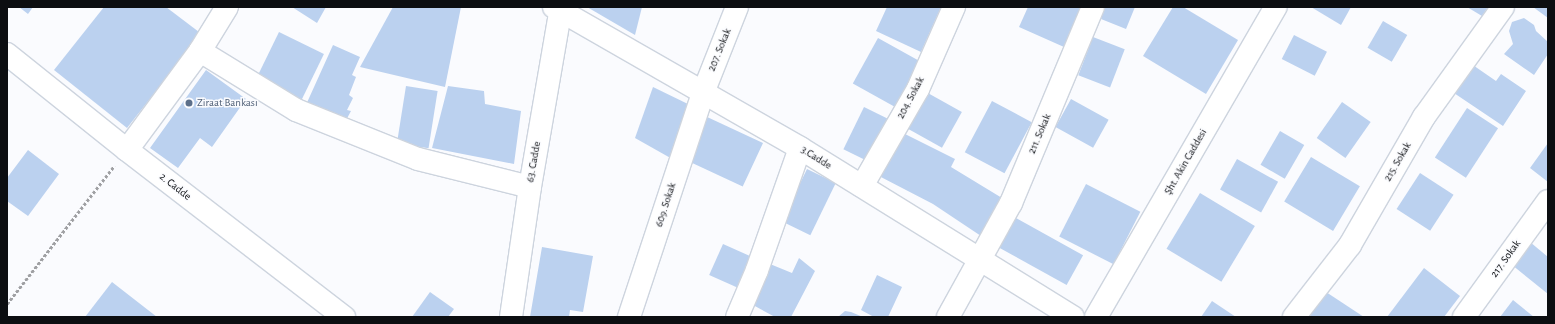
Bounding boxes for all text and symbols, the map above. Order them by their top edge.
street label: 207. Sokak [705,27,735,73]
street label: 204. Sokak [894,75,928,121]
place label: Ziraat Bankası [197,96,258,110]
marker: Ziraat Bankası [184,98,194,108]
street label: 211. Sokak [1026,112,1054,156]
street label: Şht. Akin Caddesi [1162,127,1210,197]
street label: 215. Sokak [1382,140,1414,184]
street label: 63. Cadde [524,141,544,183]
street label: 3.Cadde [798,143,834,173]
street label: 2. Cadde [157,171,193,203]
street label: 609. Sokak [653,181,679,229]
street label: 217. Sokak [1488,238,1524,280]

